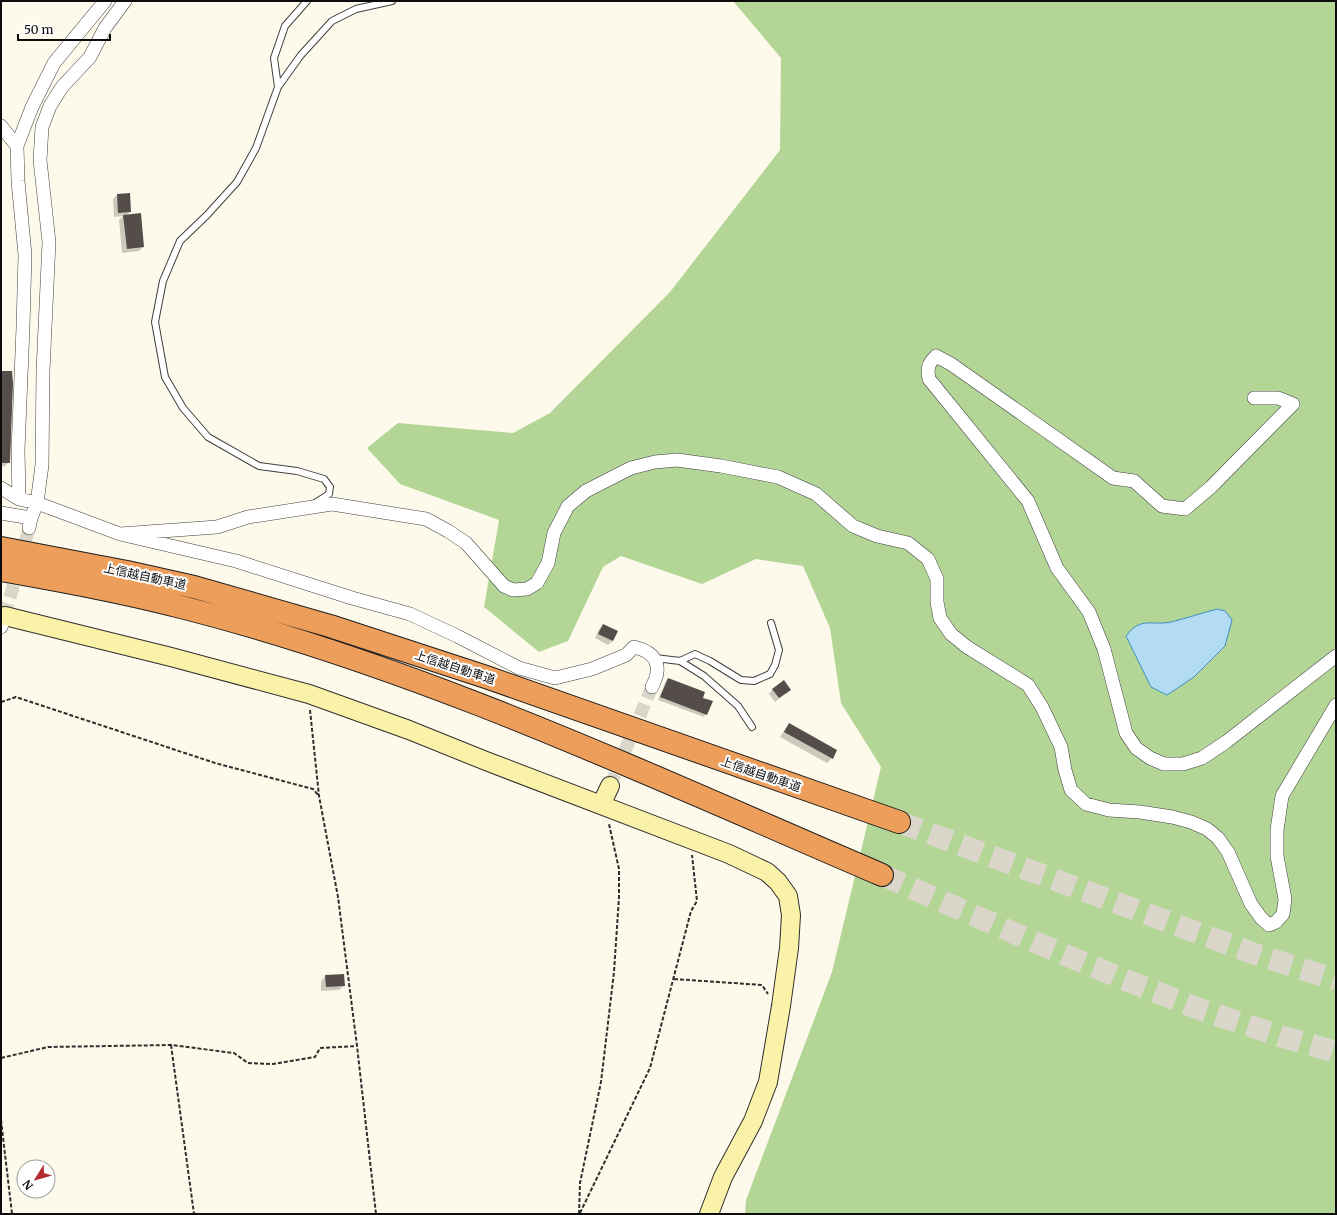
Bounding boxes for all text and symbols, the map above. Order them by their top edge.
scale bar [18,16,110,42]
text: 50 m [24,22,53,37]
street label: 上信越自動車道 [102,560,188,592]
street label: 上信越自動車道 [413,647,497,687]
street label: 上信越自動車道 [719,753,803,795]
north arrow [16,1159,56,1199]
text: N [20,1177,36,1193]

